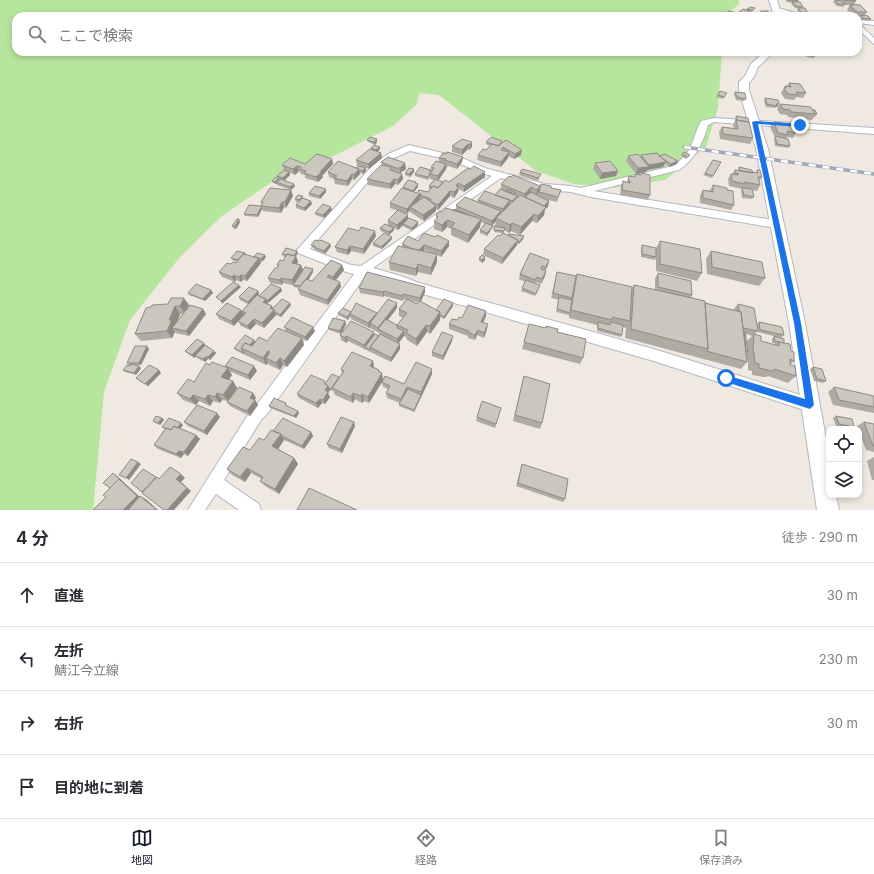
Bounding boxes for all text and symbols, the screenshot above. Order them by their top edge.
search box [12,12,862,56]
icon: search [26,23,48,45]
text: ここで検索 [58,26,133,45]
route end [791,116,809,134]
route start [717,369,735,387]
map controls [826,426,862,498]
button: locate [826,426,862,462]
button: layers [826,462,862,498]
text: 4 分 [16,528,49,548]
text: 徒歩 · 290 m [782,529,858,545]
icon: ahead [16,584,38,606]
text: 直進 [54,586,84,605]
text: 30 m [827,587,858,603]
text: 左折 [54,641,84,660]
icon: left [16,648,38,670]
text: 230 m [819,651,858,667]
text: 鯖江今立線 [54,662,119,678]
icon: right [16,712,38,734]
text: 右折 [54,714,84,733]
text: 30 m [827,715,858,731]
icon: arrive [16,776,38,798]
text: 目的地に到着 [54,778,144,797]
tab: 地図 [131,827,153,867]
tab: 経路 [415,827,437,867]
tab: 保存済み [699,827,743,867]

